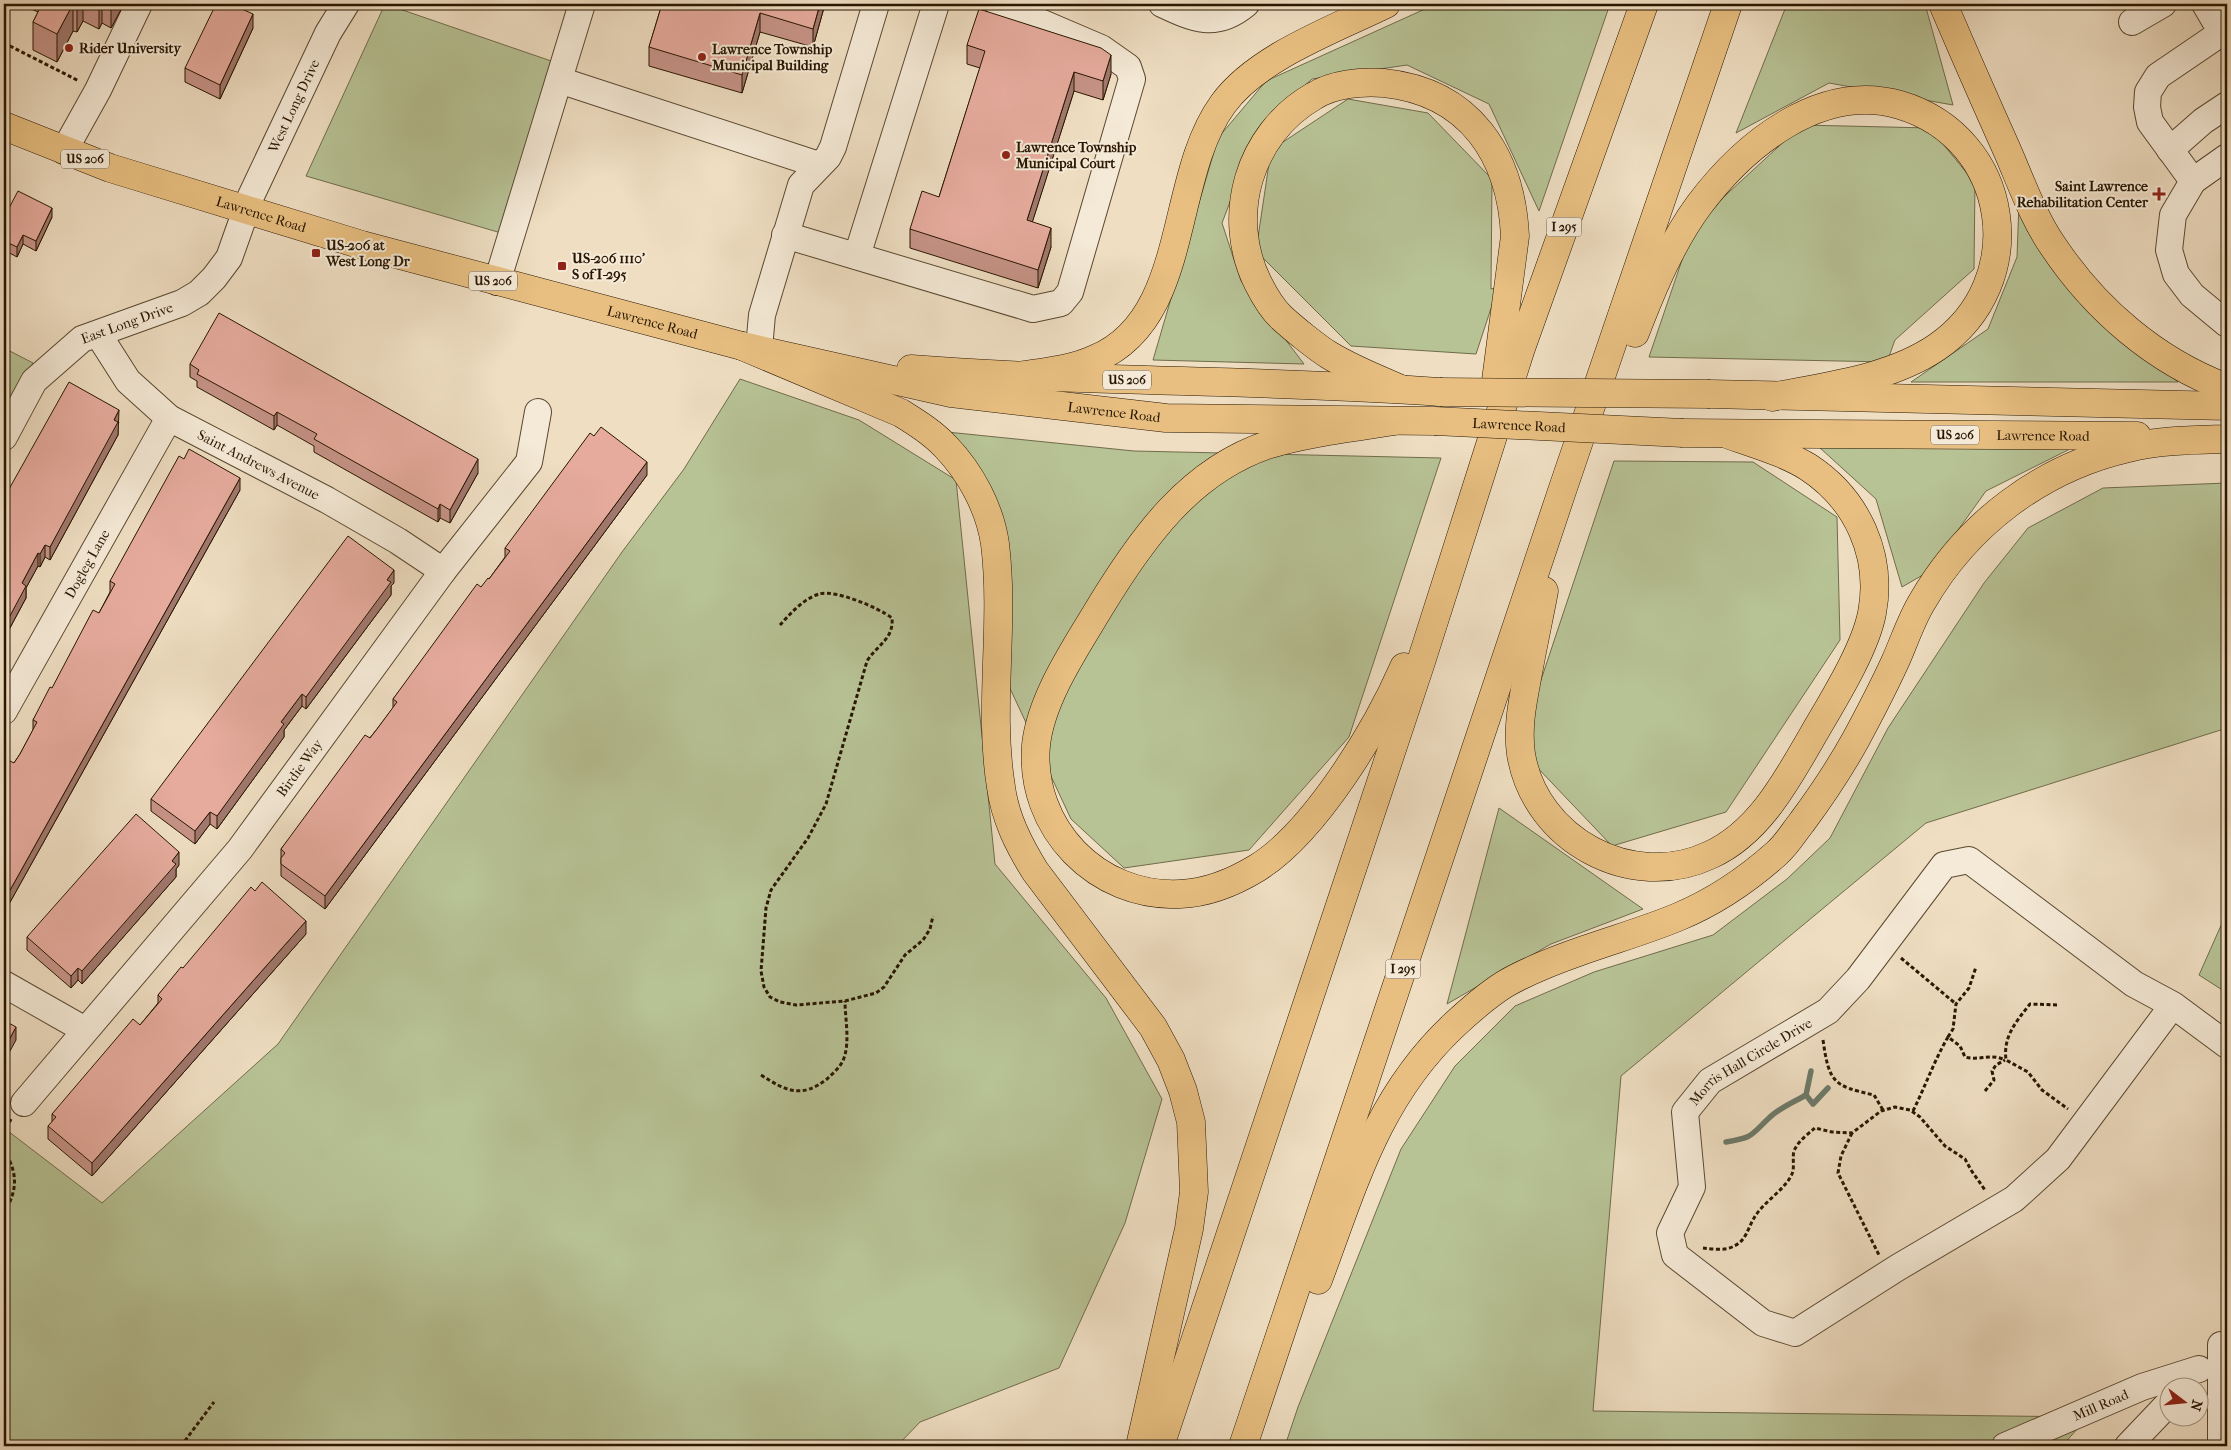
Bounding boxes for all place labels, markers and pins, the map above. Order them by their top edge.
place label: Rider University [79,40,182,57]
place label: Lawrence Township Municipal Building [711,41,833,74]
marker: Rider University [63,42,75,54]
marker: Lawrence Township Municipal Building [696,51,708,63]
place label: Lawrence Township Municipal Court [1015,139,1137,172]
marker: Lawrence Township Municipal Court [1000,149,1012,161]
place label: Saint Lawrence Rehabilitation Center [2017,178,2149,211]
marker: Saint Lawrence Rehabilitation Center [2152,187,2166,201]
place label: US-206 at West Long Dr [325,237,411,270]
marker: US-206 at West Long Dr [310,247,322,259]
place label: US-206 1110' S of I-295 [571,250,645,283]
marker: US-206 1110' S of I-295 [556,260,568,272]

